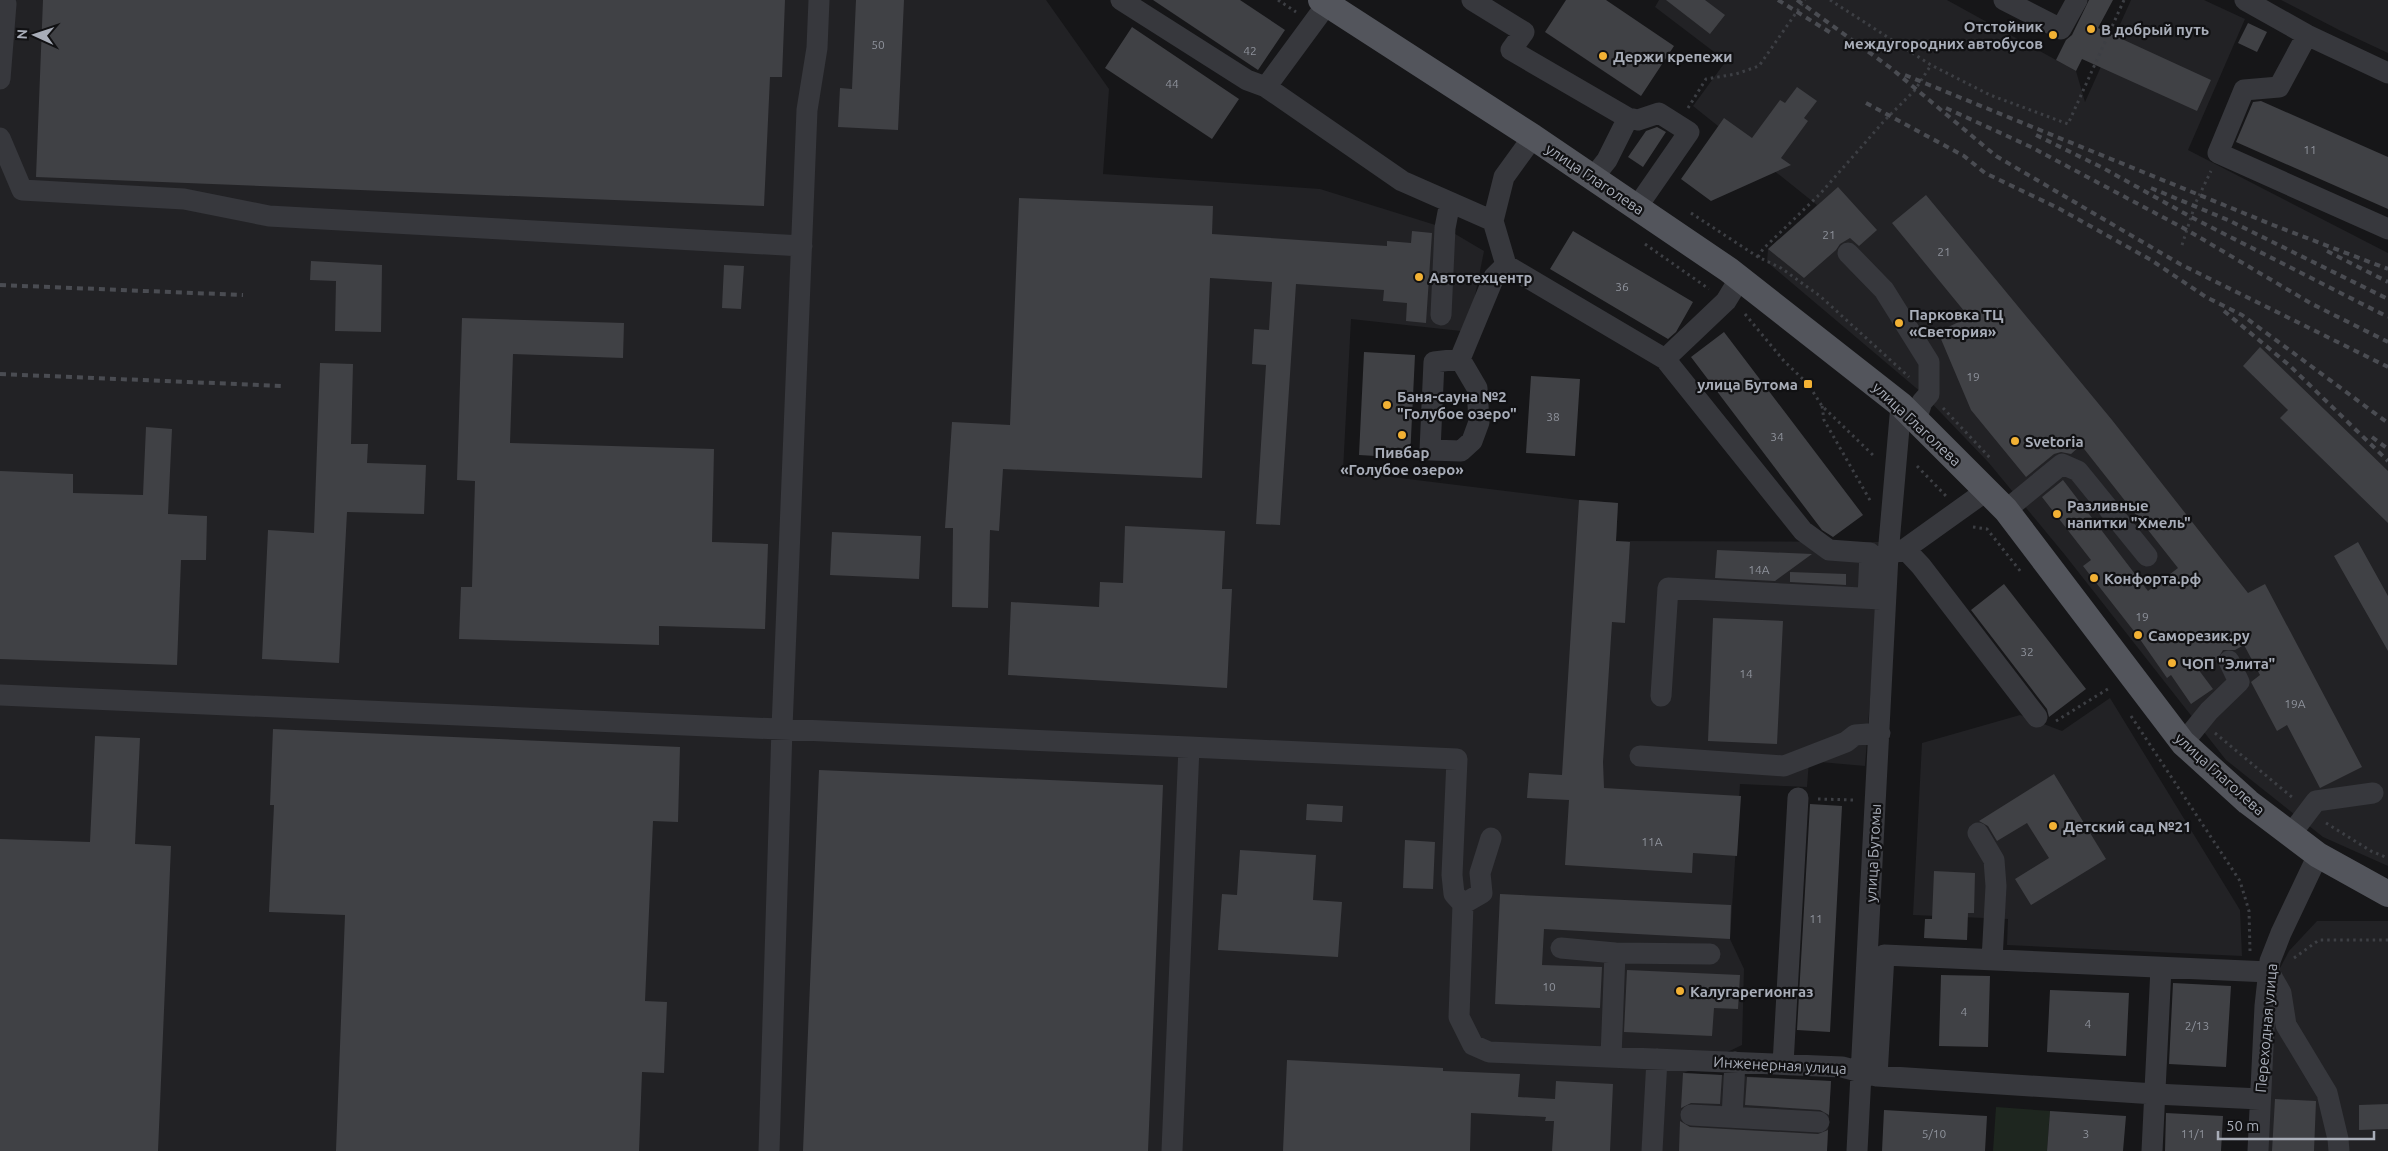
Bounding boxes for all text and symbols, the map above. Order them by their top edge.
north arrow [10,10,60,60]
place label: Отстойник междугородних автобусов [1844,18,2043,52]
place label: В добрый путь [2101,21,2209,38]
marker: В добрый путь [2085,23,2097,35]
text: N [14,29,30,40]
marker: Отстойник междугородних автобусов [2047,29,2059,41]
house number: 50 [871,38,885,51]
house number: 42 [1243,44,1257,57]
place label: Держи крепежи [1613,48,1732,65]
marker: Держи крепежи [1597,50,1609,62]
house number: 44 [1165,77,1179,90]
street label: улица Глаголева [1543,140,1647,218]
house number: 11 [2303,143,2317,156]
house number: 21 [1822,228,1836,241]
house number: 21 [1937,245,1951,258]
place label: Автотехцентр [1429,269,1532,286]
marker: Автотехцентр [1413,271,1425,283]
house number: 36 [1615,280,1629,293]
place label: Парковка ТЦ «Светория» [1909,306,2004,340]
marker: Парковка ТЦ «Светория» [1893,317,1905,329]
house number: 19 [1966,370,1980,383]
place label: улица Бутома [1697,376,1798,393]
marker: улица Бутома [1802,378,1814,390]
street label: улица Глаголева [1869,379,1965,469]
place label: Баня-сауна №2 "Голубое озеро" [1397,388,1517,422]
marker: Баня-сауна №2 "Голубое озеро" [1381,399,1393,411]
house number: 38 [1546,410,1560,423]
marker: Пивбар «Голубое озеро» [1396,429,1408,441]
house number: 34 [1770,430,1784,443]
place label: Svetoria [2025,433,2084,450]
marker: Svetoria [2009,435,2021,447]
place label: Пивбар «Голубое озеро» [1340,444,1464,478]
place label: Разливные напитки "Хмель" [2067,497,2191,531]
marker: Разливные напитки "Хмель" [2051,508,2063,520]
house number: 14А [1748,563,1770,576]
place label: Конфорта.рф [2104,570,2202,587]
marker: Конфорта.рф [2088,572,2100,584]
house number: 19 [2135,610,2149,623]
place label: Саморезик.ру [2148,627,2250,644]
marker: Саморезик.ру [2132,629,2144,641]
house number: 32 [2020,645,2034,658]
place label: ЧОП "Элита" [2182,655,2275,672]
marker: ЧОП "Элита" [2166,657,2178,669]
house number: 14 [1739,667,1753,680]
house number: 19А [2284,697,2306,710]
street label: улица Глаголева [2172,729,2268,819]
street label: улица Бутомы [1862,803,1884,903]
place label: Детский сад №21 [2063,818,2191,835]
marker: Детский сад №21 [2047,820,2059,832]
house number: 11А [1641,835,1663,848]
house number: 11 [1809,912,1823,925]
street label: Переходная улица [2252,963,2280,1093]
house number: 10 [1542,980,1556,993]
place label: Калугарегионгаз [1690,983,1813,1000]
marker: Калугарегионгаз [1674,985,1686,997]
house number: 4 [1961,1005,1968,1018]
house number: 4 [2085,1017,2092,1030]
house number: 2/13 [2185,1019,2209,1032]
street label: Инженерная улица [1713,1053,1847,1077]
scale bar [2218,1108,2374,1140]
text: 50 m [2226,1117,2259,1134]
house number: 5/10 [1922,1127,1947,1140]
house number: 3 [2083,1127,2089,1140]
house number: 11/1 [2181,1127,2205,1140]

